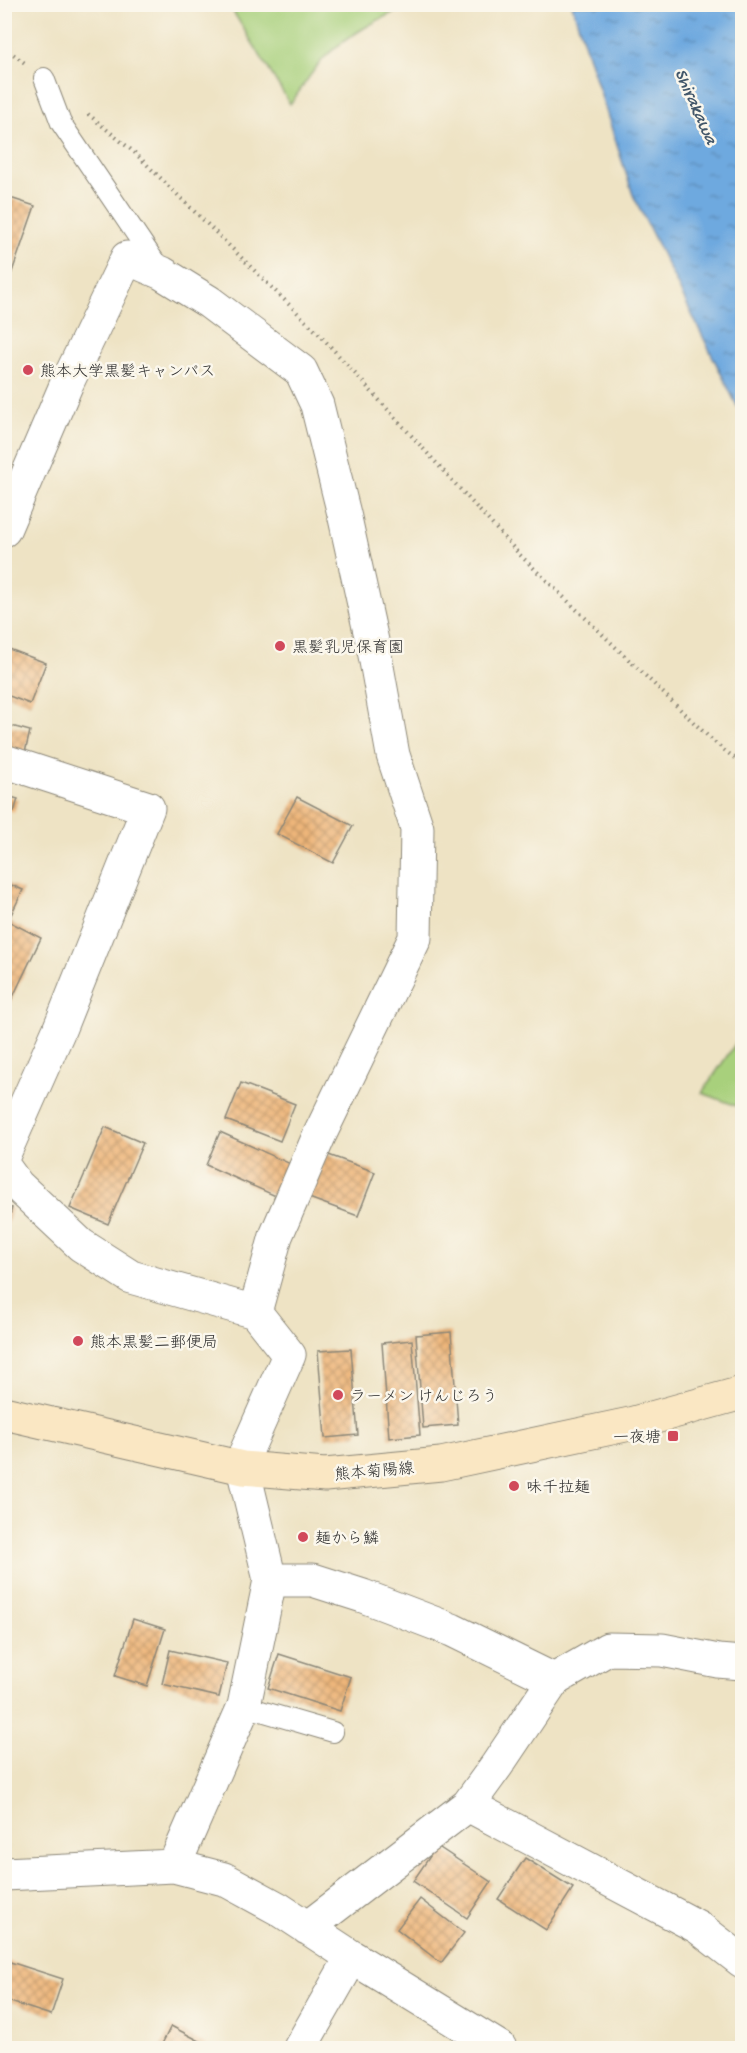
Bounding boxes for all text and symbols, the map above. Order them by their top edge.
water label: Shirakawa [669,66,721,149]
marker: 熊本大学黒髪キャンパス [21,363,35,377]
place label: 熊本大学黒髪キャンパス [40,363,215,383]
marker: 黒髪乳児保育園 [273,639,287,653]
place label: 黒髪乳児保育園 [292,639,404,659]
marker: 熊本黒髪二郵便局 [71,1334,85,1348]
place label: 熊本黒髪二郵便局 [90,1334,218,1354]
marker: ラーメン けんじろう [331,1388,345,1402]
place label: ラーメン けんじろう [350,1389,497,1408]
place label: 一夜塘 [613,1429,661,1449]
marker: 一夜塘 [666,1429,680,1443]
street label: 熊本菊陽線 [333,1459,415,1486]
marker: 味千拉麺 [507,1479,521,1493]
place label: 味千拉麺 [526,1479,590,1499]
marker: 麺から鱗 [296,1530,310,1544]
place label: 麺から鱗 [315,1530,379,1550]

